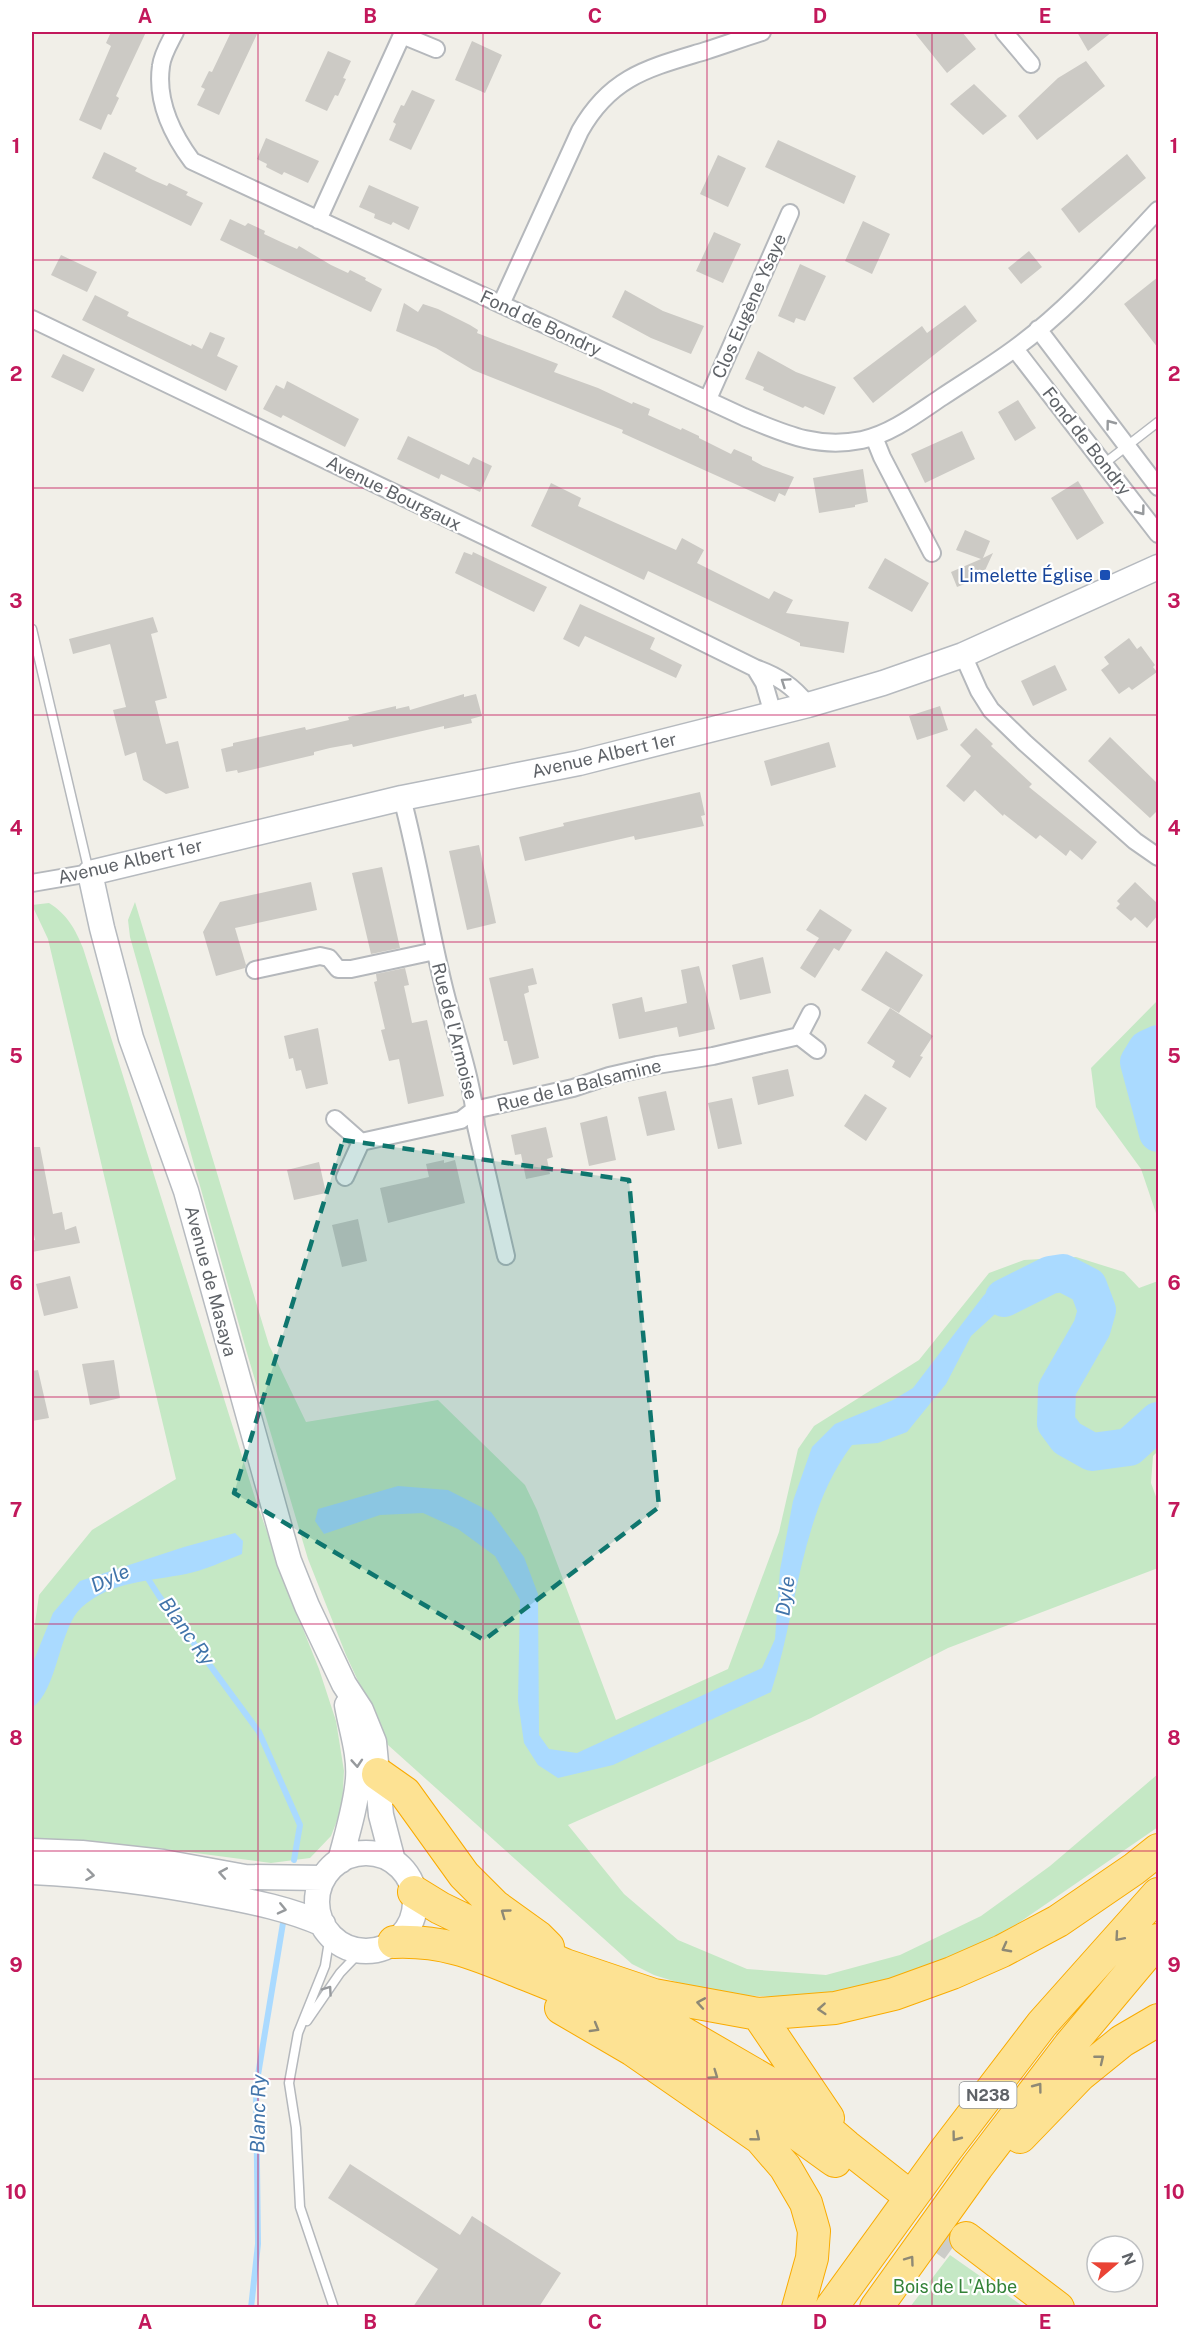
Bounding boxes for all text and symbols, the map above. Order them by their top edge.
text: A [138,4,152,28]
text: B [363,4,377,28]
text: C [588,4,602,28]
text: D [813,4,827,28]
text: E [1039,4,1051,28]
text: 1 [12,134,20,158]
text: 1 [1170,134,1178,158]
street label: Clos Eugène Ysaye [708,230,790,382]
street label: Fond de Bondry [477,286,605,360]
text: 2 [10,362,22,386]
text: 2 [1168,362,1180,386]
street label: Fond de Bondry [1038,383,1136,500]
one-way arrow [1106,420,1117,431]
street label: Avenue Bourgaux [323,451,465,535]
one-way arrow [1134,504,1145,515]
place label: Limelette Église [959,564,1093,586]
marker: Limelette Église [1098,568,1112,582]
text: 3 [9,589,23,613]
text: 3 [1167,589,1181,613]
one-way arrow [781,678,792,689]
street label: Avenue Albert 1er [530,728,678,782]
text: 4 [9,816,23,840]
text: 4 [1167,816,1181,840]
street label: Avenue Albert 1er [56,834,204,888]
street label: Rue de l'Armoise [428,960,482,1102]
text: 5 [9,1044,23,1068]
text: 5 [1167,1044,1181,1068]
street label: Rue de la Balsamine [495,1054,663,1116]
street label: Avenue de Masaya [181,1203,241,1359]
text: 6 [9,1271,23,1295]
text: 6 [1167,1271,1181,1295]
text: 7 [10,1498,22,1522]
text: 7 [1168,1498,1180,1522]
water label: Dyle [87,1559,133,1597]
water label: Dyle [770,1574,800,1617]
water label: Blanc Ry [154,1592,220,1671]
text: 8 [9,1726,23,1750]
text: 8 [1167,1726,1181,1750]
one-way arrow [350,1758,363,1767]
one-way arrow [218,1867,228,1880]
one-way arrow [85,1869,94,1881]
one-way arrow [277,1902,287,1915]
one-way arrow [501,1909,512,1920]
one-way arrow [1115,1930,1126,1941]
one-way arrow [1002,1941,1013,1953]
text: 9 [9,1953,23,1977]
text: 9 [1167,1953,1181,1977]
one-way arrow [321,1986,332,1997]
one-way arrow [696,1998,705,2010]
one-way arrow [817,2002,827,2015]
one-way arrow [589,2021,599,2032]
one-way arrow [1093,2056,1104,2067]
one-way arrow [707,2068,718,2079]
water label: Blanc Ry [245,2074,271,2154]
road number: N238 [960,2082,1016,2108]
one-way arrow [1031,2082,1042,2093]
one-way arrow [749,2130,760,2141]
one-way arrow [952,2130,963,2141]
text: 10 [5,2180,27,2204]
text: 10 [1163,2180,1185,2204]
north arrow [1085,2234,1145,2294]
text: N [1118,2250,1140,2268]
one-way arrow [903,2256,914,2267]
park label: Bois de L'Abbe [893,2276,1017,2297]
text: A [138,2310,152,2334]
text: B [363,2310,377,2334]
text: C [588,2310,602,2334]
text: D [813,2310,827,2334]
text: E [1039,2310,1051,2334]

